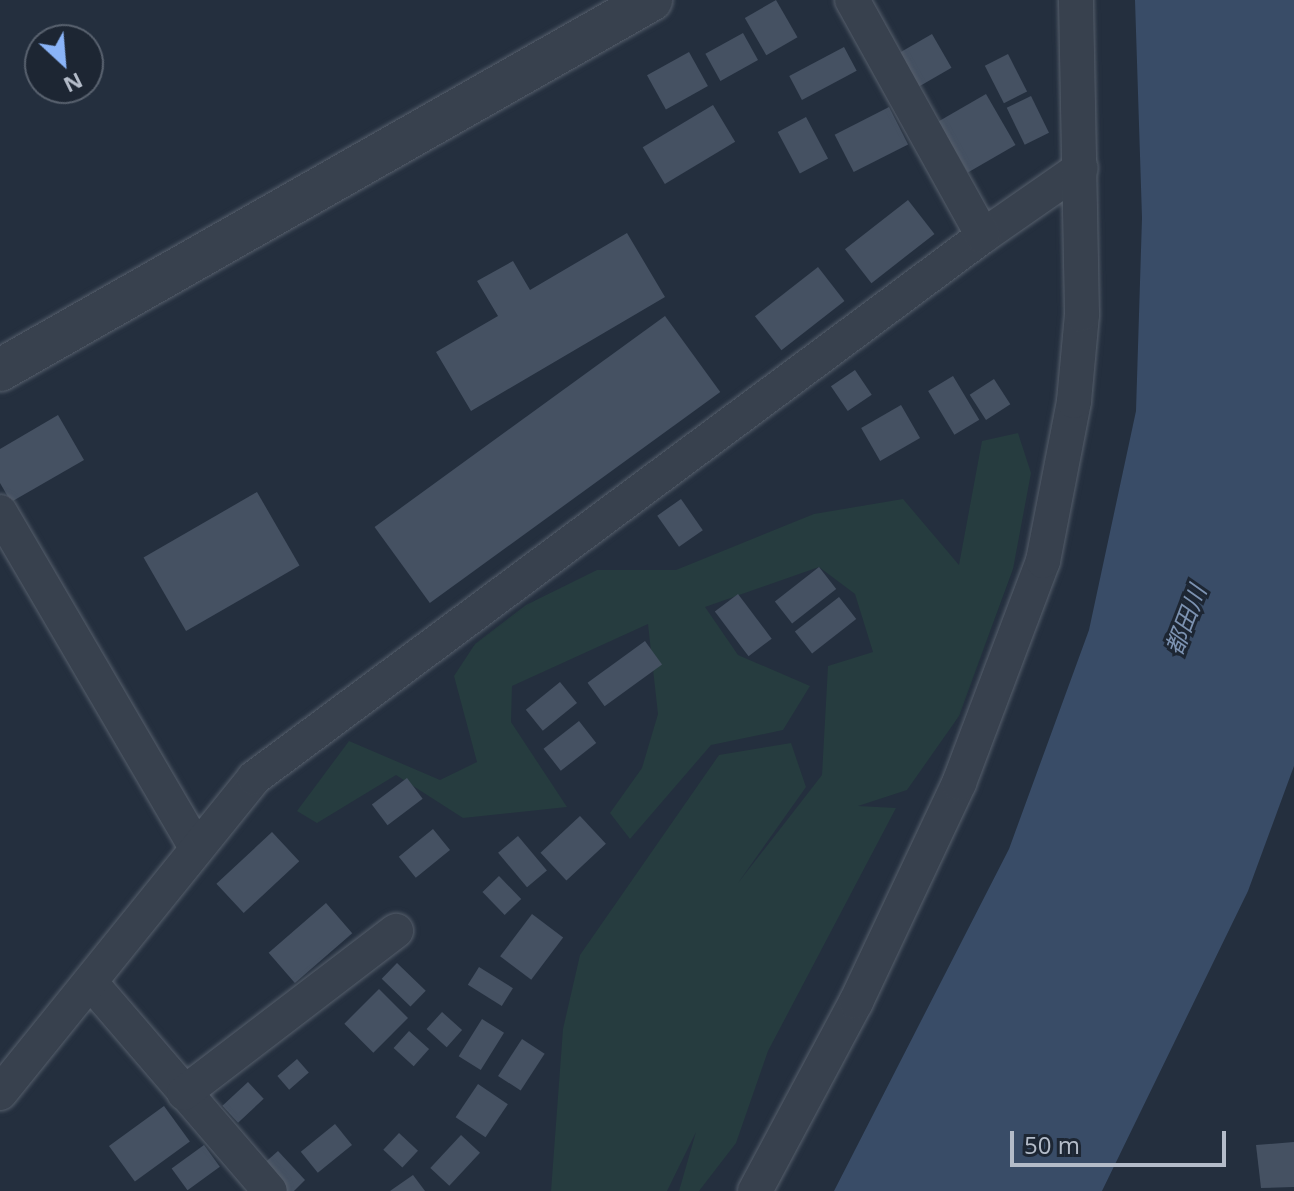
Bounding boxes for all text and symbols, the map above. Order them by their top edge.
north arrow [24,24,104,104]
text: N [59,66,88,101]
water label: 都田川 [1159,581,1211,659]
scale bar [1014,1115,1230,1165]
text: 50 m [1024,1128,1080,1161]

